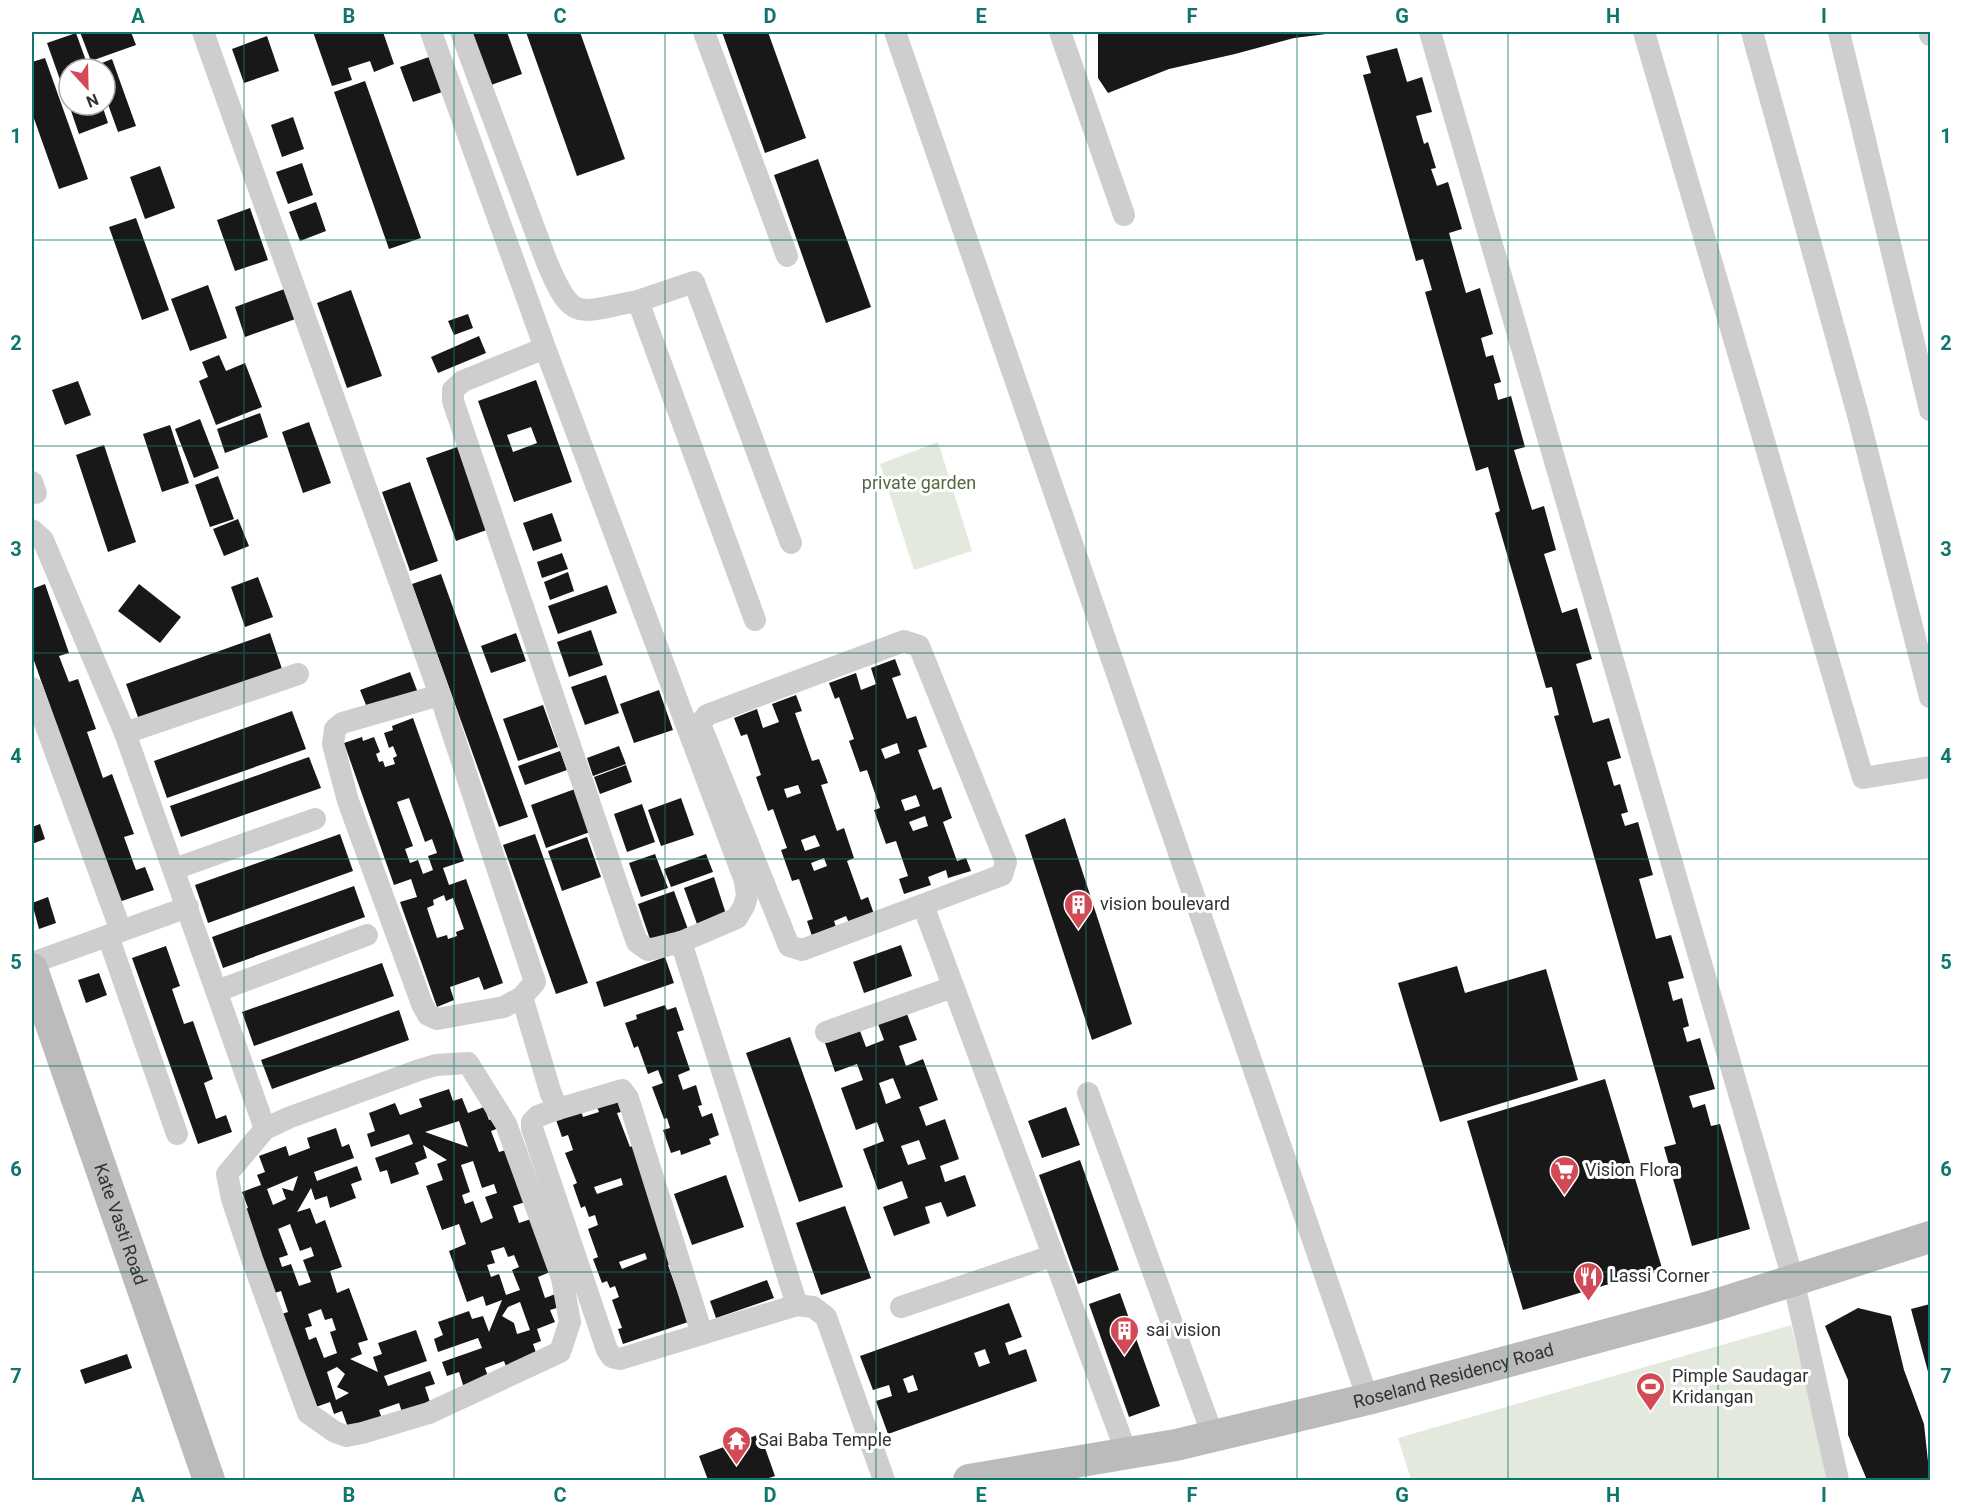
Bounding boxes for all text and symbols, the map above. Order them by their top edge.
text: A [131,4,145,28]
text: B [343,4,355,28]
text: C [553,4,567,28]
text: D [764,4,777,28]
text: E [975,4,987,28]
text: F [1187,4,1198,28]
text: G [1395,4,1409,28]
text: H [1606,4,1620,28]
text: I [1821,4,1827,28]
north arrow [57,57,117,117]
text: N [84,90,101,111]
text: 1 [10,124,22,148]
text: 1 [1940,124,1952,148]
text: 2 [10,331,22,355]
text: 2 [1940,331,1952,355]
park label: private garden [862,472,976,493]
text: 3 [10,537,22,561]
text: 3 [1940,537,1952,561]
text: 4 [10,744,22,768]
text: 4 [1940,744,1952,768]
building icon: vision boulevard [1063,888,1095,930]
place label: vision boulevard [1100,893,1230,914]
text: 5 [10,950,22,974]
text: 5 [1940,950,1952,974]
supermarket icon: Vision Flora [1548,1154,1580,1196]
text: 6 [10,1157,22,1181]
text: 6 [1940,1157,1952,1181]
place label: Vision Flora [1585,1159,1679,1180]
street label: Kate Vasti Road [90,1160,152,1288]
restaurant icon: Lassi Corner [1572,1260,1604,1302]
place label: Lassi Corner [1609,1265,1710,1286]
building icon: sai vision [1109,1314,1141,1356]
place label: sai vision [1146,1319,1221,1340]
street label: Roseland Residency Road [1351,1338,1556,1412]
text: 7 [10,1364,22,1388]
text: 7 [1940,1364,1952,1388]
place label: Pimple Saudagar Kridangan [1672,1365,1808,1407]
sports icon: Pimple Saudagar Kridangan [1635,1370,1667,1412]
temple icon: Sai Baba Temple [721,1424,753,1466]
place label: Sai Baba Temple [758,1429,892,1450]
text: A [131,1483,145,1507]
text: B [343,1483,355,1507]
text: C [553,1483,567,1507]
text: D [764,1483,777,1507]
text: E [975,1483,987,1507]
text: F [1187,1483,1198,1507]
text: G [1395,1483,1409,1507]
text: H [1606,1483,1620,1507]
text: I [1821,1483,1827,1507]

